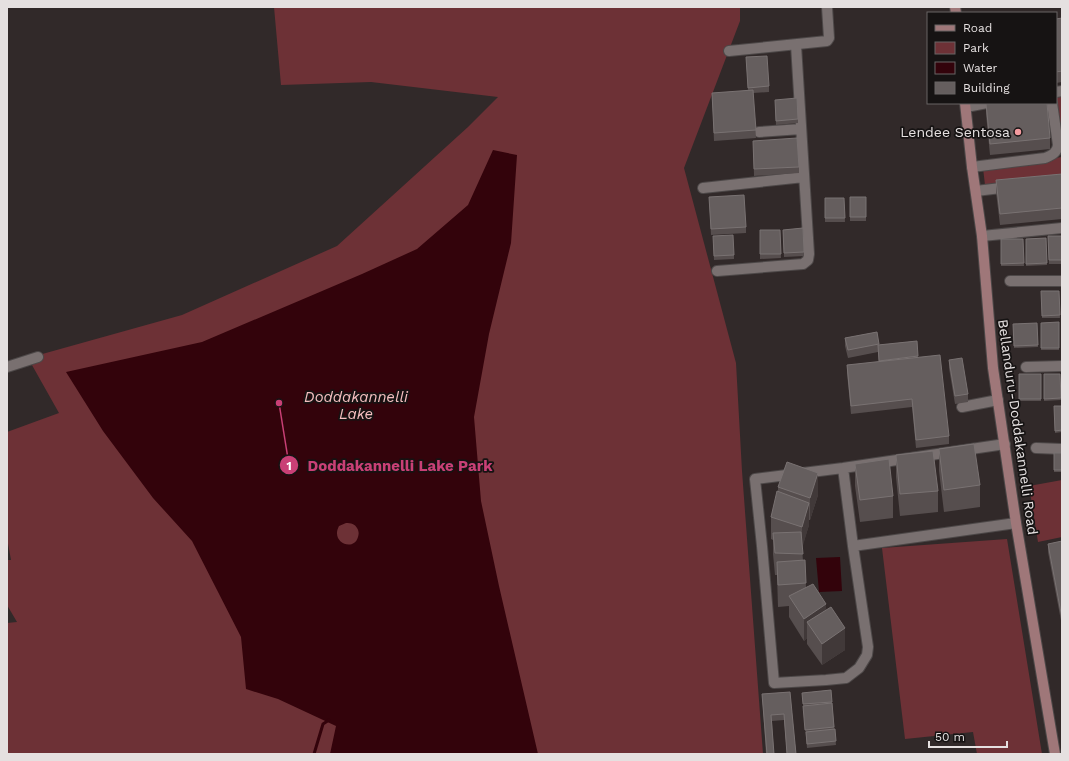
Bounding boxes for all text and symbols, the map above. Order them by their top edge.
legend [927,12,1057,104]
text: Road [963,21,992,35]
text: Park [963,41,989,55]
text: Water [963,61,998,75]
text: Building [963,81,1010,95]
place label: Lendee Sentosa [900,124,1010,140]
marker: Lendee Sentosa [1013,127,1023,137]
street label: Bellanduru-Doddakannelli Road [995,318,1041,536]
water label: Doddakannelli Lake [304,388,409,423]
callout: Doddakannelli Lake Park [279,452,500,479]
text: Doddakannelli Lake Park [307,457,493,475]
text: 1 [286,459,292,473]
scale bar [929,723,1007,749]
text: 50 m [935,730,965,744]

